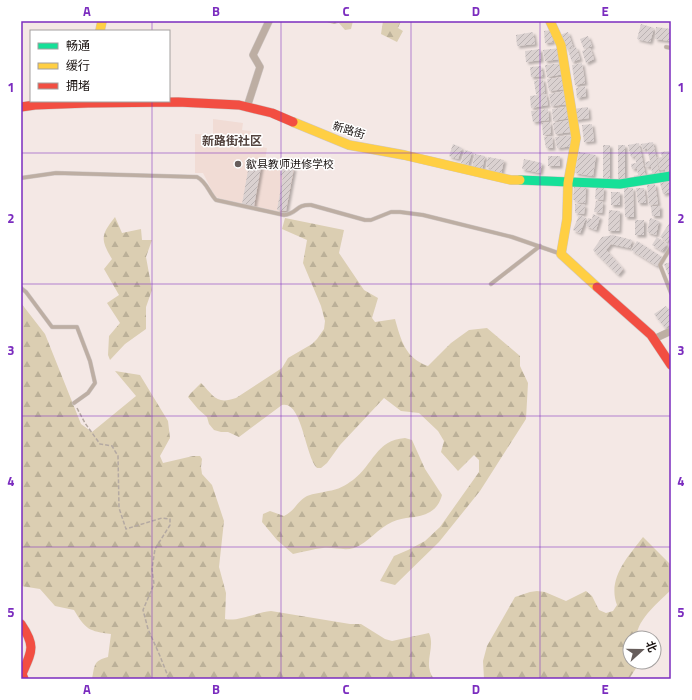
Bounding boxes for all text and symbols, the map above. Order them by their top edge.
text: A [83,1,91,21]
text: B [212,1,220,21]
text: C [342,1,350,21]
text: D [472,1,480,21]
text: E [601,1,609,21]
legend [30,30,170,102]
text: 畅通 [66,36,90,55]
text: 缓行 [66,56,90,75]
text: 拥堵 [66,76,90,95]
text: 1 [7,77,15,97]
text: 1 [677,77,685,97]
street label: 新路街 [331,118,367,142]
district label: 新路街社区 [202,131,262,150]
place label: 歙县教师进修学校 [246,156,334,172]
marker: 歙县教师进修学校 [233,159,243,169]
text: 2 [7,208,15,228]
text: 2 [677,208,685,228]
text: 3 [7,340,15,360]
text: 3 [677,340,685,360]
text: 4 [7,471,15,491]
text: 4 [677,471,685,491]
text: 5 [7,602,15,622]
text: 5 [677,602,685,622]
north arrow [622,630,662,670]
text: 北 [642,638,661,654]
text: A [83,679,91,699]
text: B [212,679,220,699]
text: C [342,679,350,699]
text: D [472,679,480,699]
text: E [601,679,609,699]

